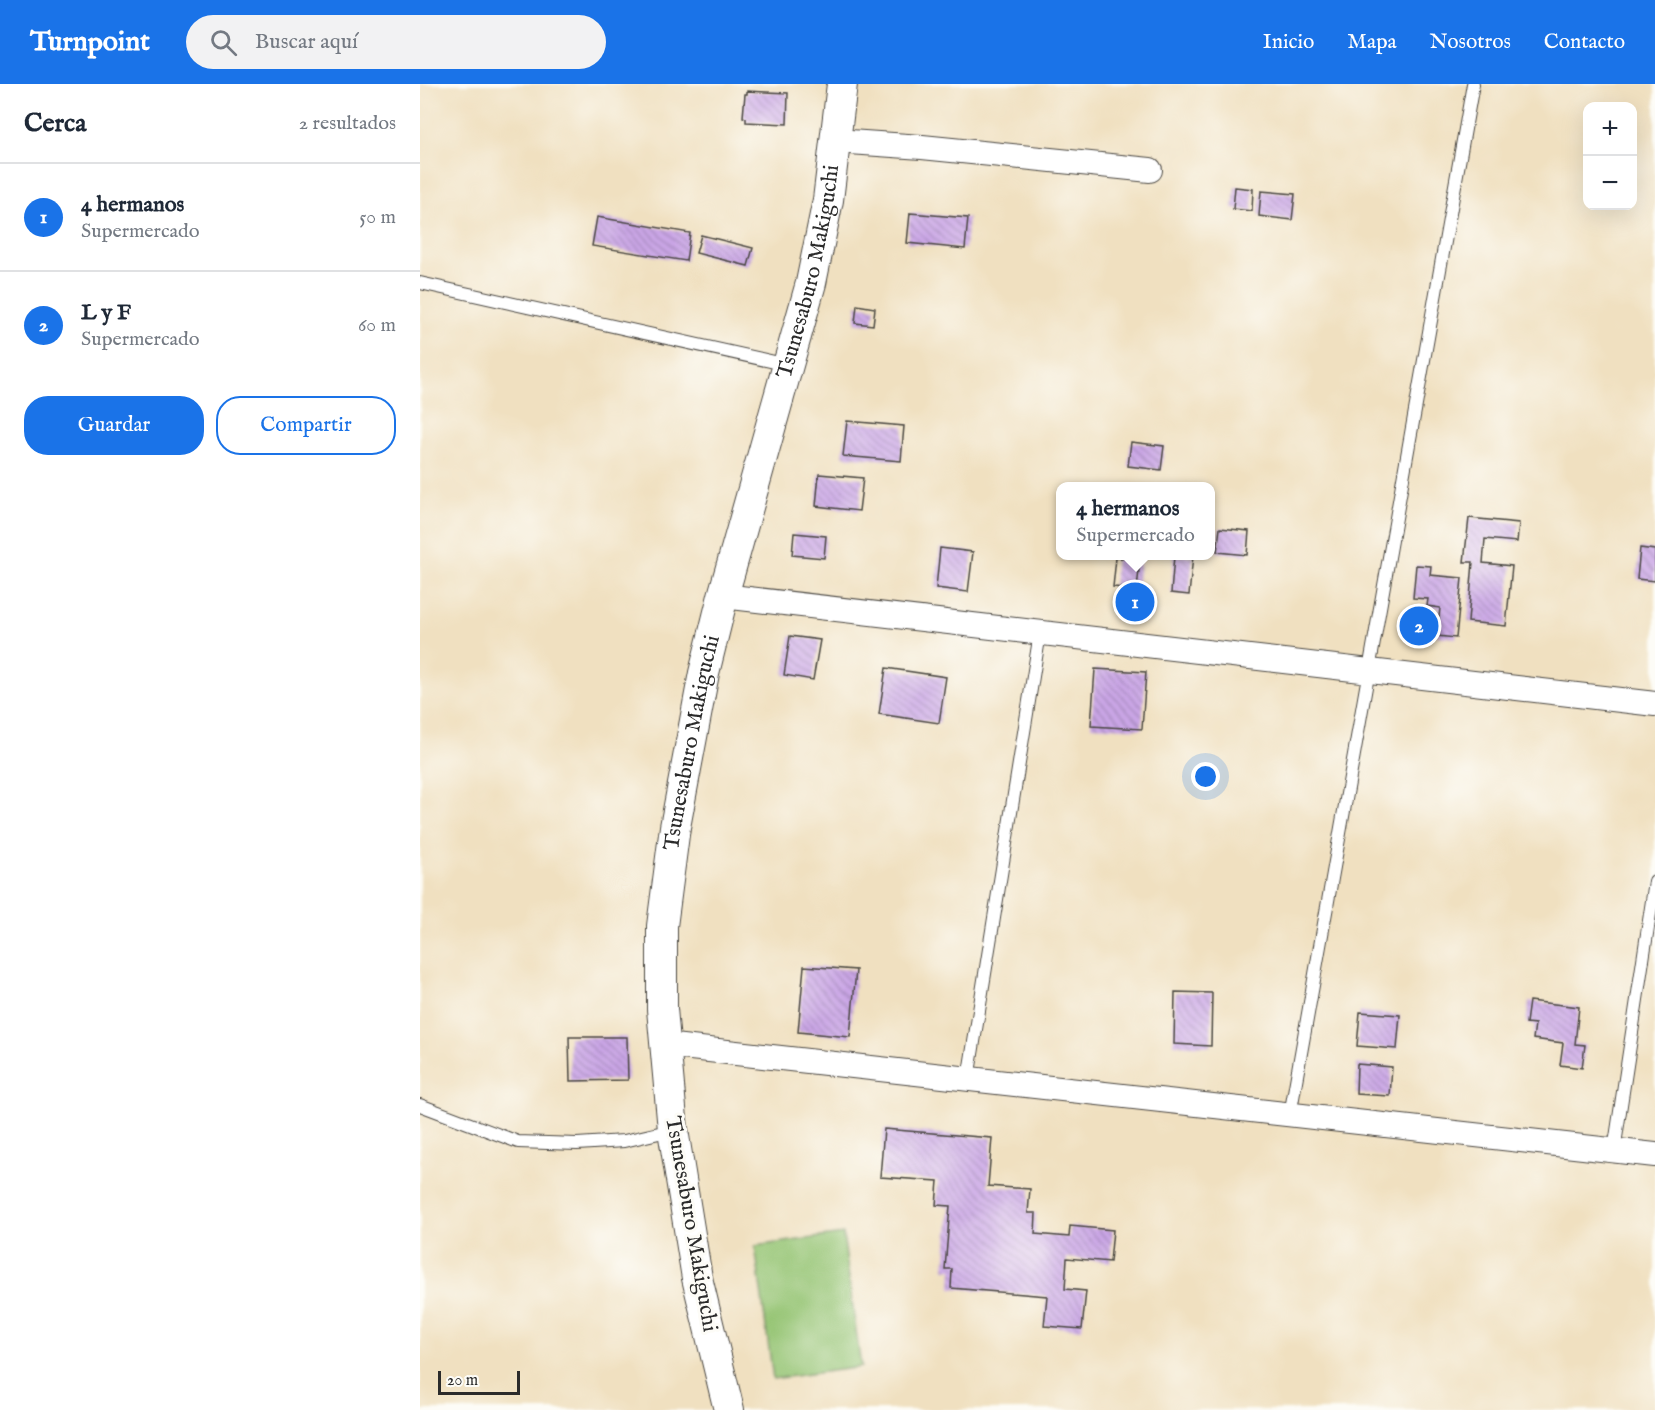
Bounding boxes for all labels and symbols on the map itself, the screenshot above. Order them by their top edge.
street label: Tsunesaburo Makiguchi [771,163,846,382]
pin: 1 [1116,580,1154,624]
pin: 2 [1400,604,1438,648]
street label: Tsunesaburo Makiguchi [658,632,727,852]
your location [1191,762,1220,791]
street label: Tsunesaburo Makiguchi [658,1114,724,1334]
scale bar [438,1368,520,1396]

